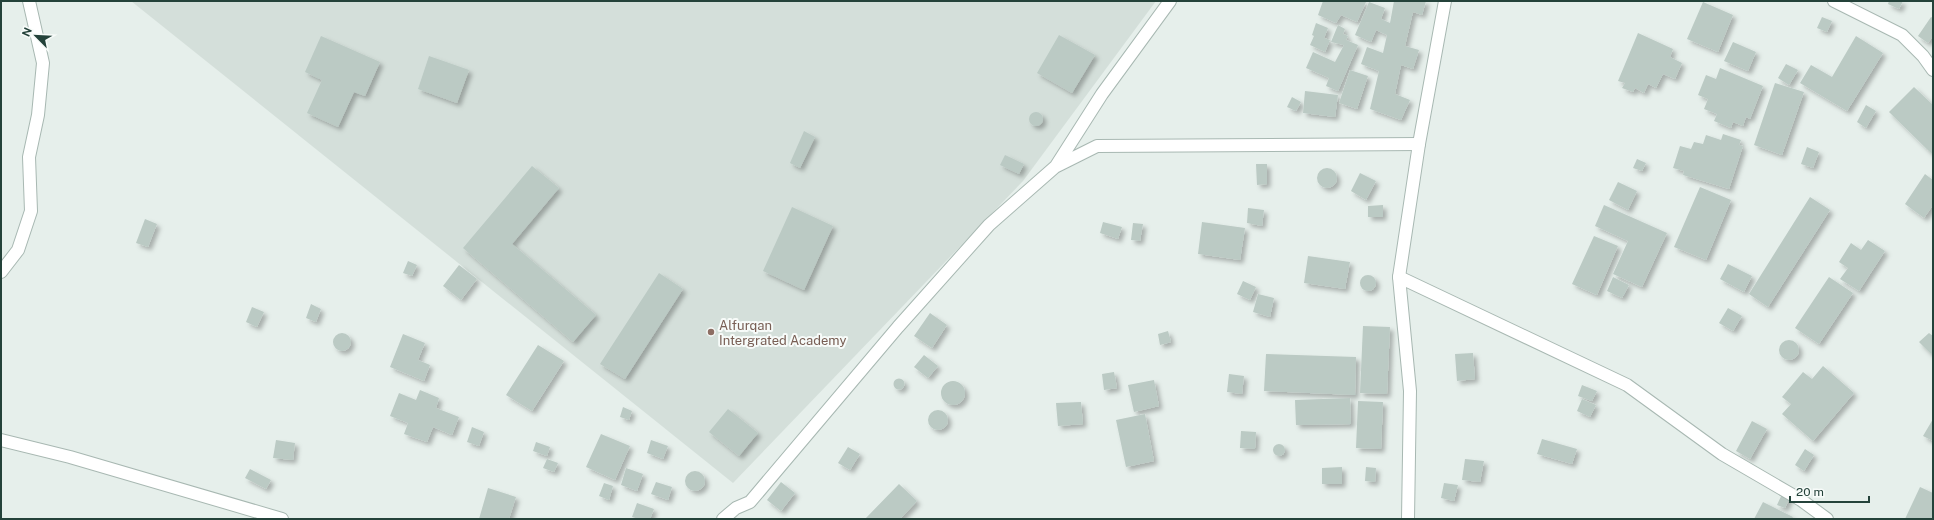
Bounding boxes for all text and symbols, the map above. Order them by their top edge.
north arrow [16,16,56,56]
text: N [20,26,34,38]
place label: Alfurqan Intergrated Academy [719,318,846,348]
marker: Alfurqan Intergrated Academy [706,327,716,337]
scale bar [1790,478,1869,504]
text: 20 m [1796,485,1824,499]

